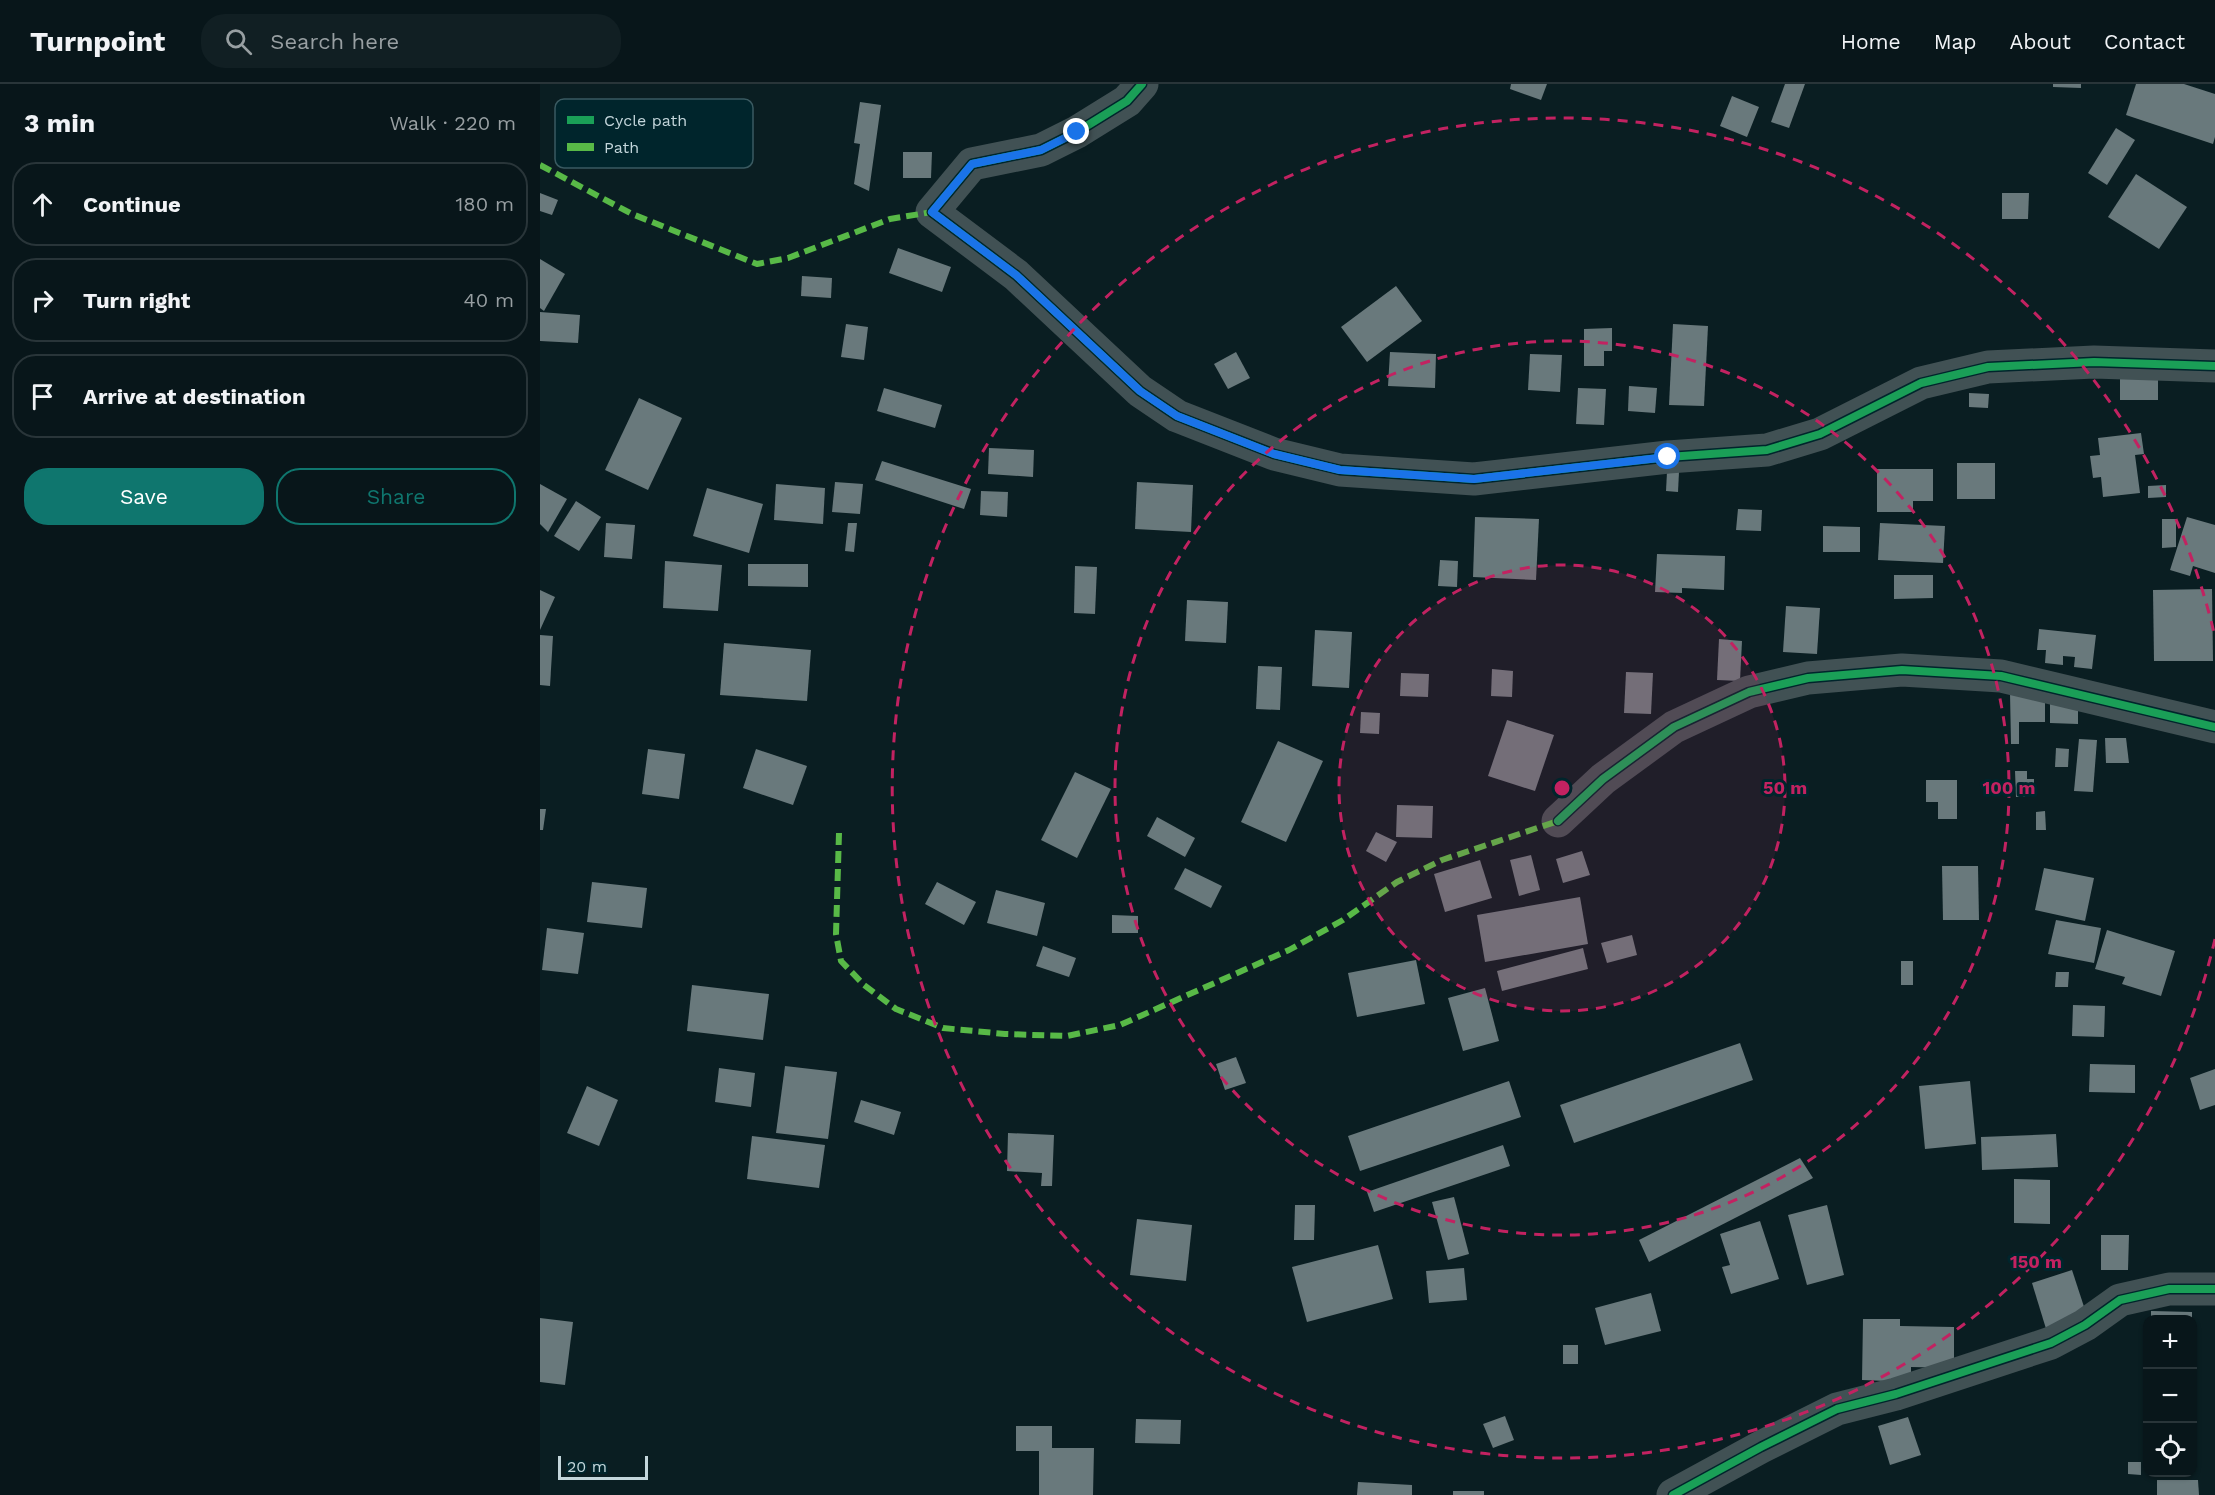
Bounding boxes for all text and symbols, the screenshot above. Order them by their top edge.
search box [201,14,621,68]
text: Turnpoint [30,25,165,58]
icon: search [222,25,255,58]
text: Search here [270,29,399,54]
text: Home [1841,29,1901,54]
text: Map [1934,29,1977,54]
text: About [2010,29,2071,54]
text: Contact [2104,29,2185,54]
legend [555,99,753,168]
text: 3 min [24,108,95,138]
text: Walk · 220 m [389,111,516,135]
text: Cycle path [604,111,687,130]
route end [1063,118,1089,144]
text: Path [604,138,639,157]
icon: ahead [26,188,59,221]
text: Continue [83,192,181,217]
text: 180 m [456,192,514,216]
icon: right [26,284,59,317]
text: Turn right [83,288,190,313]
text: 40 m [463,288,514,312]
icon: arrive [26,380,59,413]
text: Arrive at destination [83,384,306,409]
route start [1654,443,1680,469]
button: Save [24,468,264,525]
button: Share [276,468,516,525]
text: 50 m [1763,777,1807,798]
text: 100 m [1982,777,2036,798]
centre of rings [1552,778,1572,798]
text: 150 m [2010,1251,2062,1272]
map controls [2143,1315,2197,1477]
button: + [2143,1315,2197,1369]
button: − [2143,1369,2197,1423]
button: locate [2143,1423,2197,1477]
scale bar [558,1453,648,1480]
text: 20 m [567,1457,607,1476]

